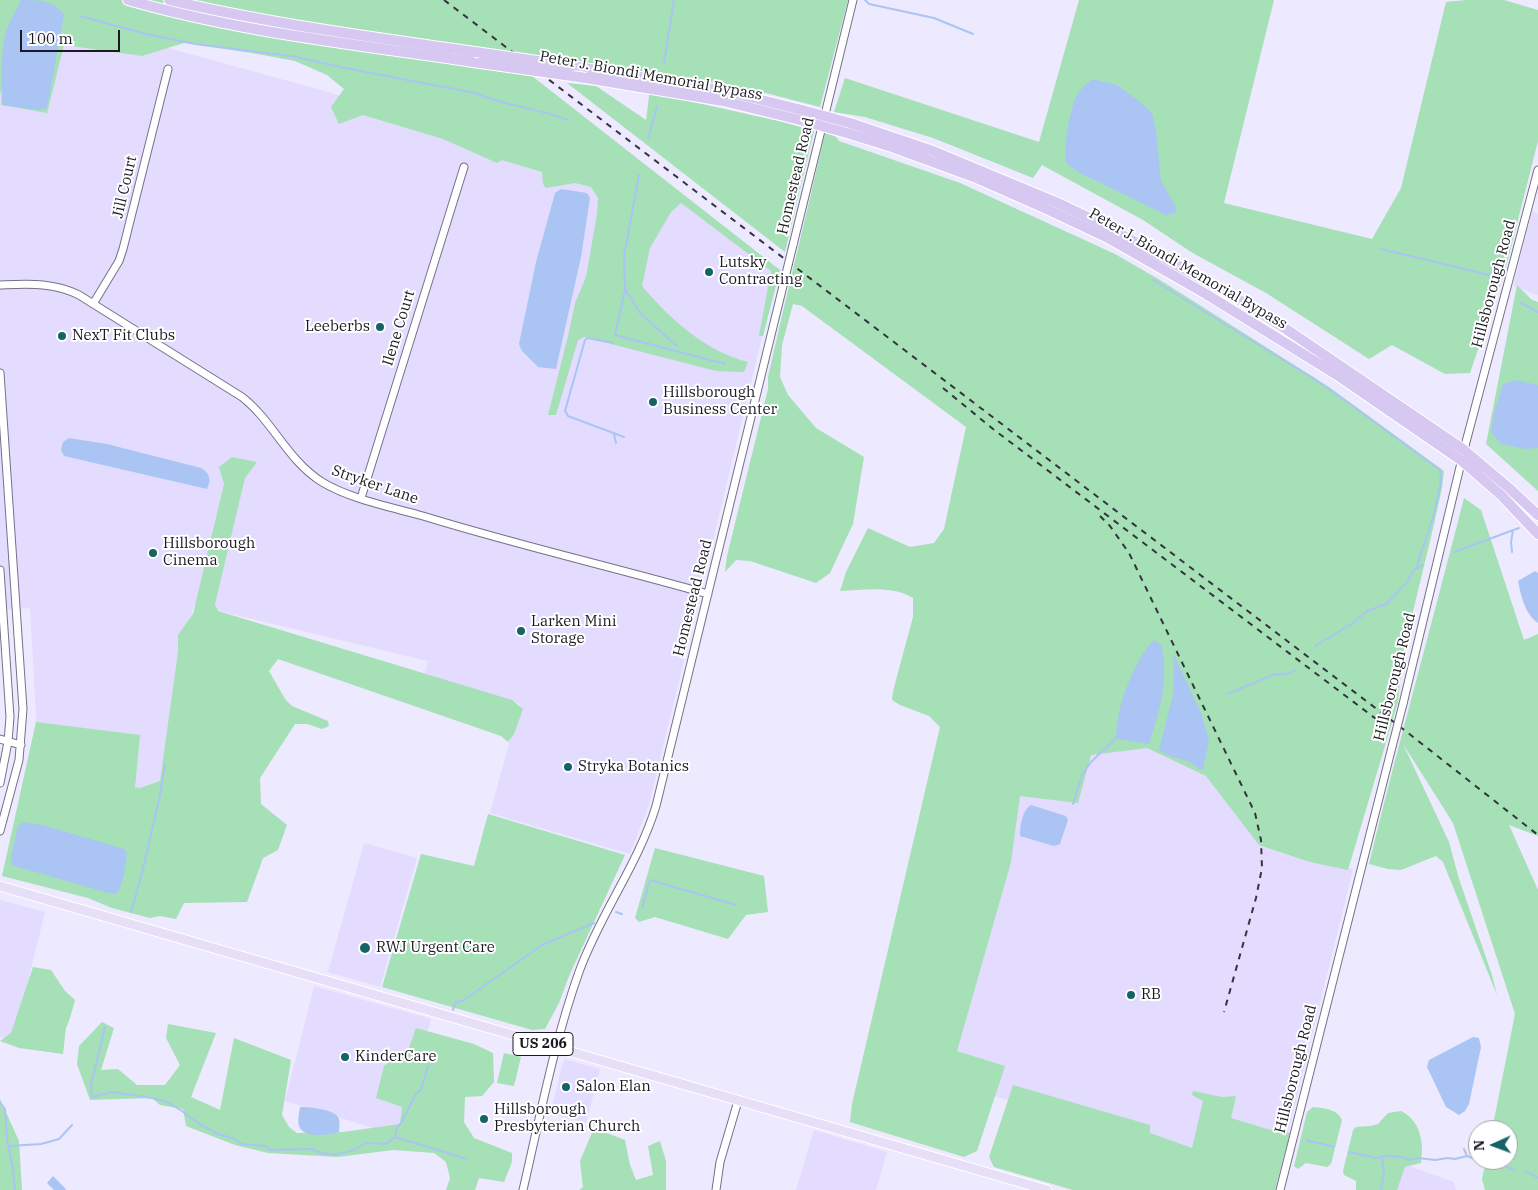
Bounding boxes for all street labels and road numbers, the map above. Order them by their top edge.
street label: Peter J. Biondi Memorial Bypass [538,48,764,104]
street label: Homestead Road [774,116,818,236]
street label: Jill Court [109,154,141,220]
street label: Peter J. Biondi Memorial Bypass [1086,205,1290,333]
street label: Hillsborough Road [1468,218,1520,350]
street label: Ilene Court [379,288,419,368]
street label: Stryker Lane [329,462,421,508]
street label: Homestead Road [670,538,716,658]
street label: Hillsborough Road [1370,611,1420,743]
street label: Hillsborough Road [1271,1003,1321,1135]
road number: US 206 [513,1032,573,1056]

